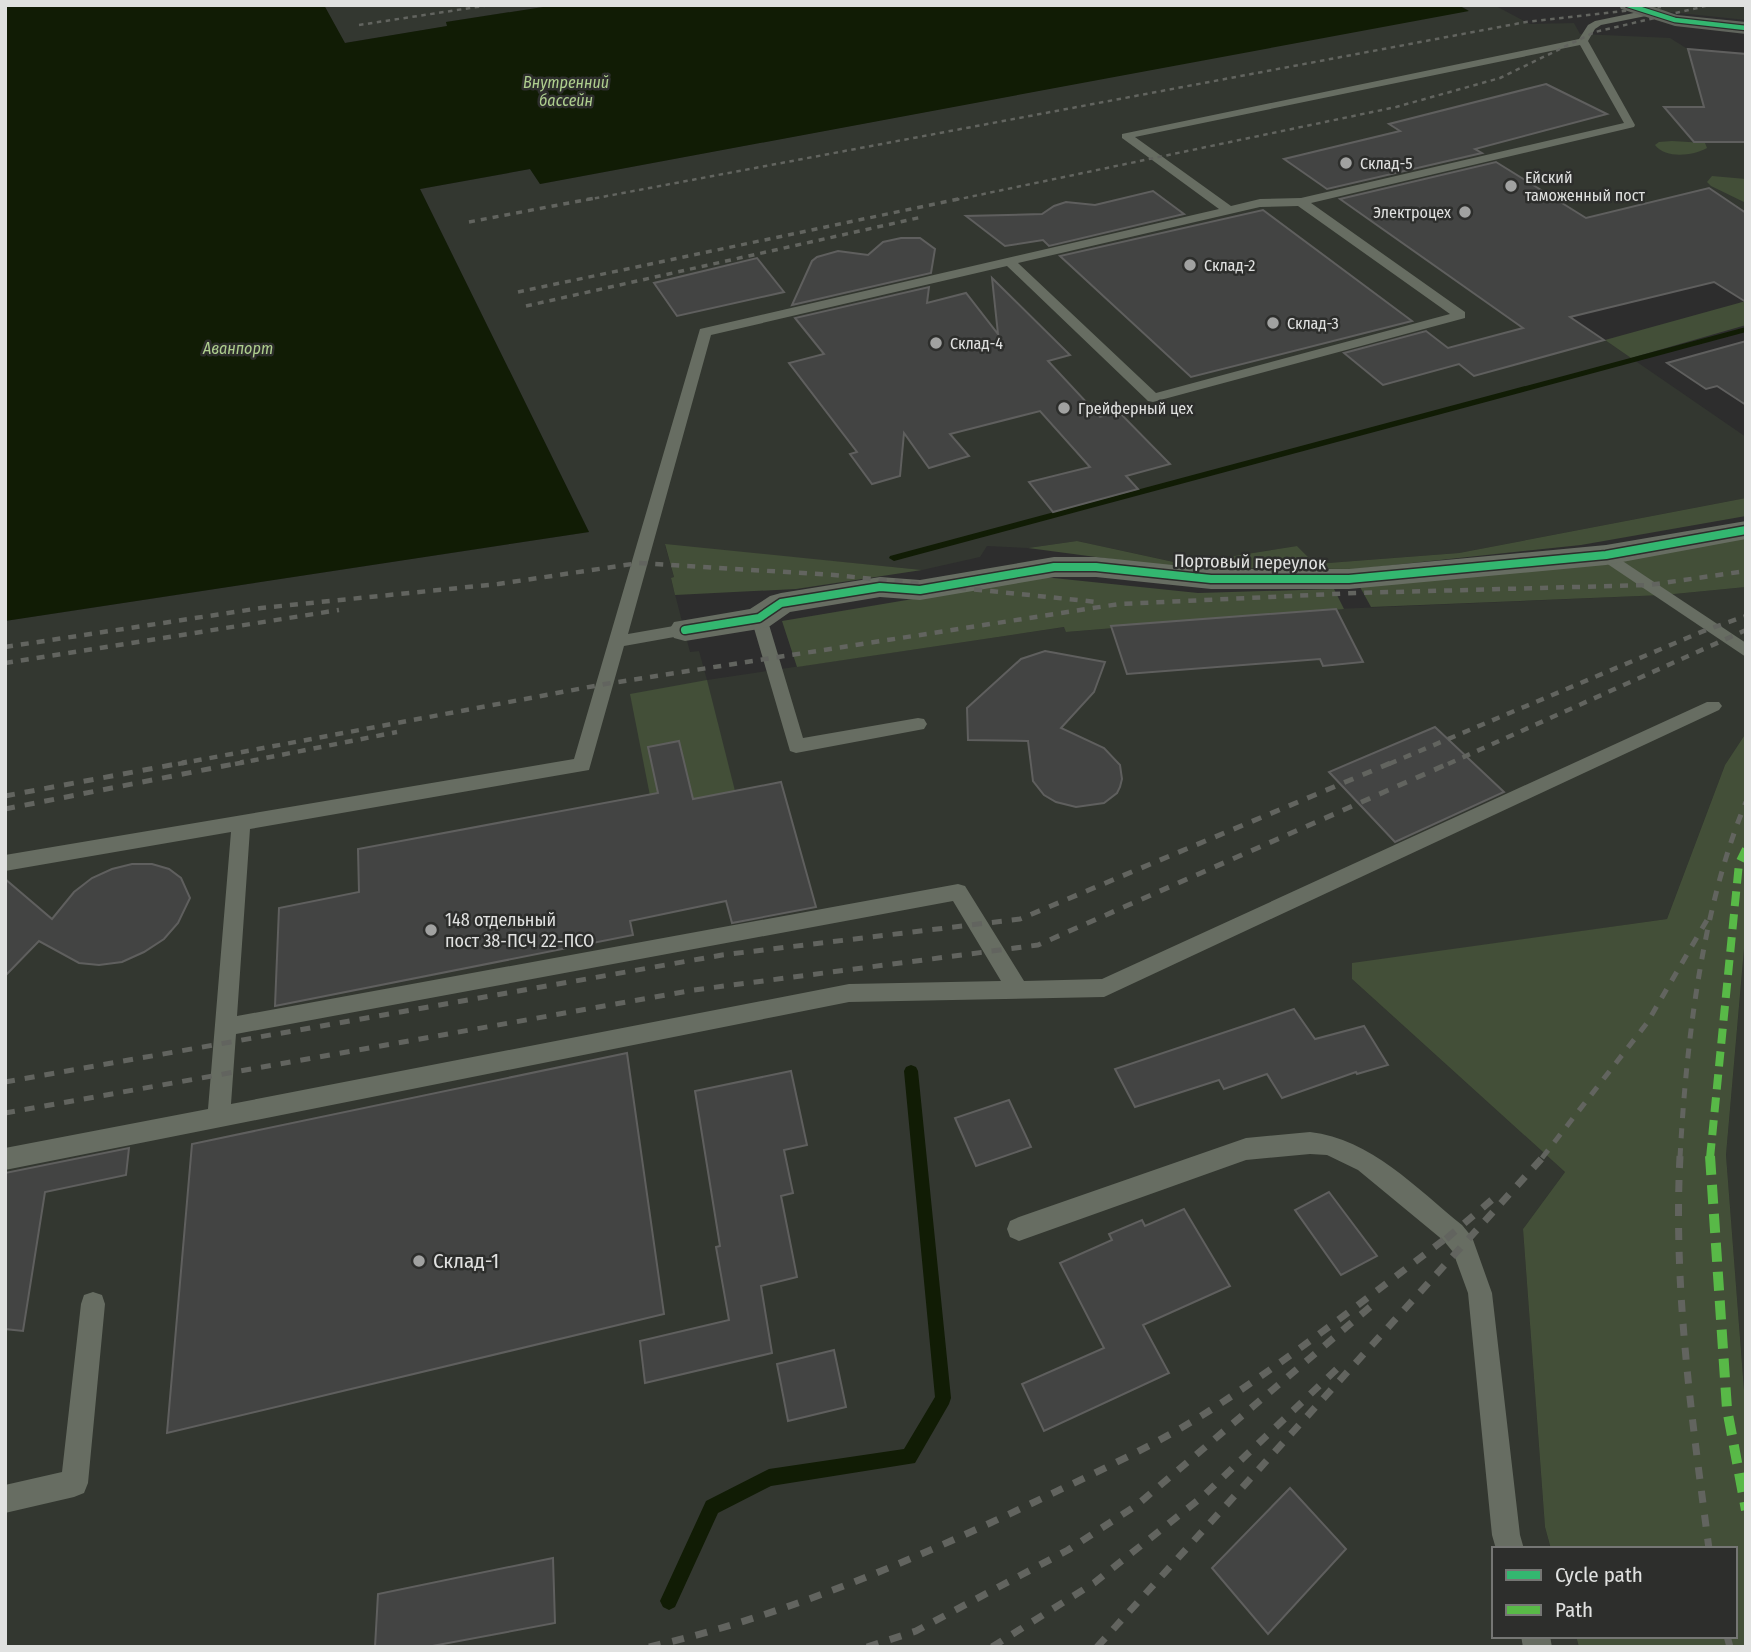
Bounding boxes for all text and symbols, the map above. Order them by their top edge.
water label: Внутренний бассейн [523,73,609,110]
place label: Склад-5 [1360,154,1413,173]
marker: Склад-5 [1338,155,1354,171]
place label: Ейский таможенный пост [1525,168,1646,205]
marker: Ейский таможенный пост [1503,178,1519,194]
place label: Электроцех [1373,203,1451,222]
marker: Электроцех [1457,204,1473,220]
place label: Склад-2 [1204,256,1255,275]
marker: Склад-2 [1182,257,1198,273]
place label: Склад-3 [1287,314,1339,333]
marker: Склад-3 [1265,315,1281,331]
place label: Склад-4 [950,334,1003,353]
marker: Склад-4 [928,335,944,351]
water label: Аванпорт [202,339,273,358]
place label: Грейферный цех [1078,399,1193,418]
marker: Грейферный цех [1056,400,1072,416]
street label: Портовый переулок [1174,550,1327,574]
place label: 148 отдельный пост 38-ПСЧ 22-ПСО [445,909,594,952]
marker: 148 отдельный пост 38-ПСЧ 22-ПСО [423,922,439,938]
place label: Склад-1 [433,1248,499,1274]
marker: Склад-1 [411,1253,427,1269]
legend [1492,1547,1737,1638]
text: Cycle path [1555,1562,1643,1588]
text: Path [1555,1597,1593,1623]

